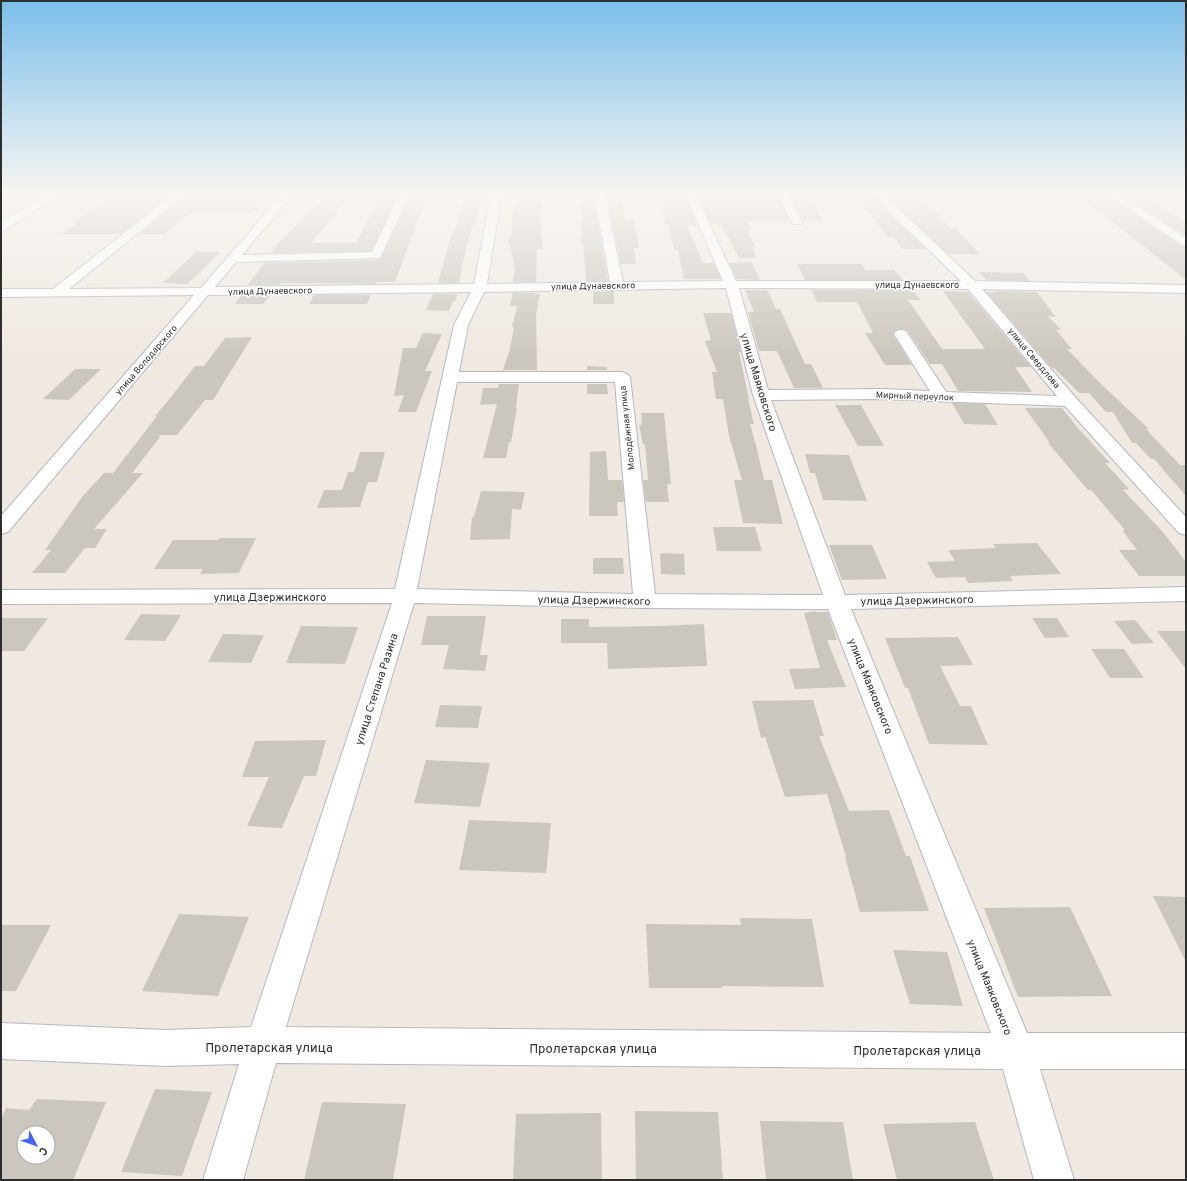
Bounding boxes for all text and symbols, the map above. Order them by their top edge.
street label: улица Дунаевского [551,280,635,293]
street label: улица Дунаевского [875,280,959,291]
street label: улица Дунаевского [228,285,312,298]
street label: улица Володарского [113,323,180,398]
street label: улица Свердлова [1005,326,1062,391]
street label: улица Маяковского [736,331,780,433]
street label: Молодёжная улица [618,385,637,471]
street label: Мирный переулок [876,390,954,403]
street label: улица Дзержинского [214,591,326,605]
street label: улица Дзержинского [537,593,651,609]
street label: улица Дзержинского [860,593,974,609]
street label: улица Степана Разина [352,631,402,747]
street label: улица Маяковского [844,636,896,736]
street label: улица Маяковского [963,937,1015,1037]
street label: Пролетарская улица [205,1041,333,1057]
street label: Пролетарская улица [529,1042,657,1058]
street label: Пролетарская улица [853,1044,981,1060]
north arrow [16,1125,56,1165]
text: С [35,1144,50,1158]

